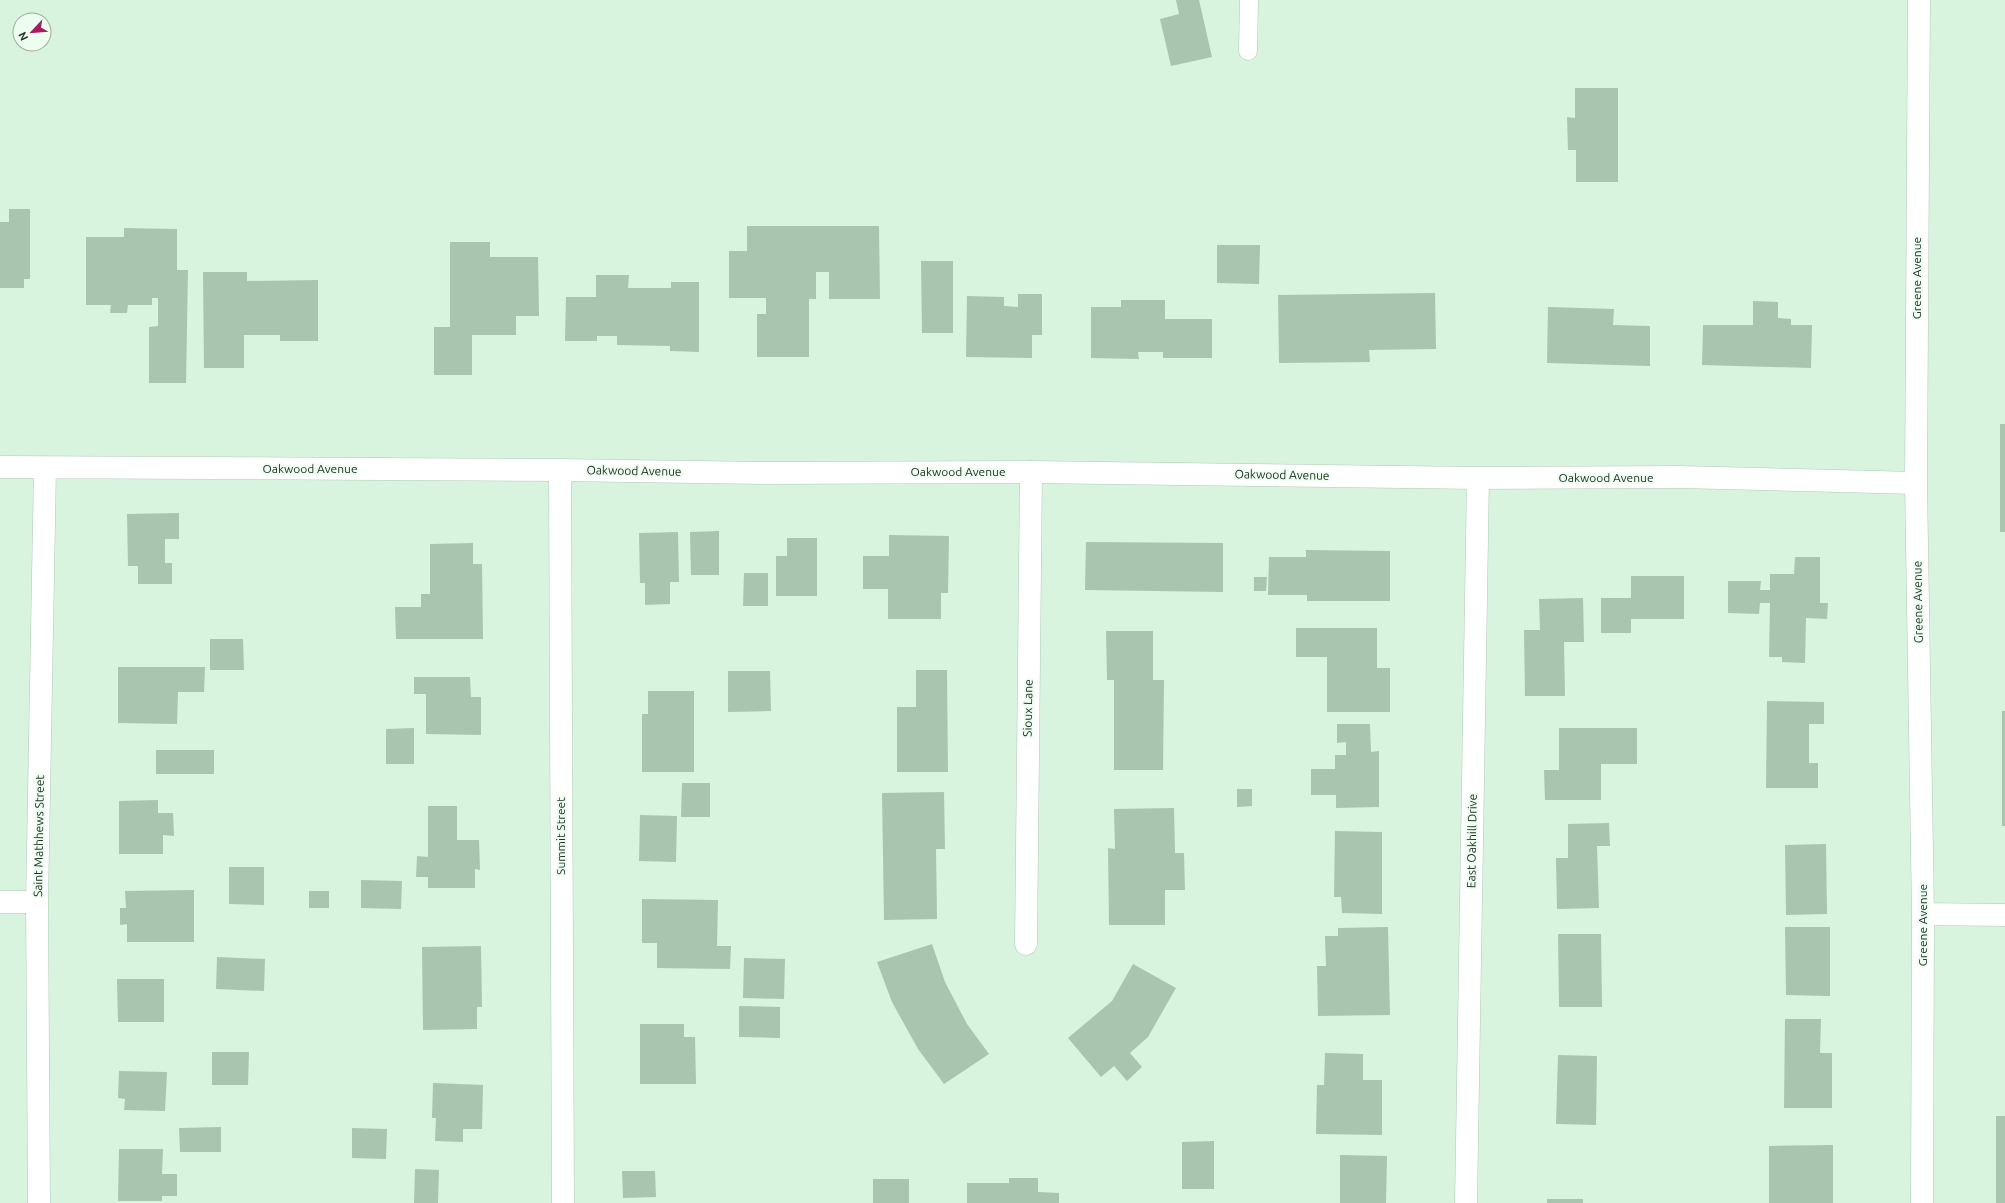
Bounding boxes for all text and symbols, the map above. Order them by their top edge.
north arrow [12,12,52,52]
text: N [16,30,30,43]
street label: Greene Avenue [1910,237,1923,319]
street label: Oakwood Avenue [262,462,358,475]
street label: Oakwood Avenue [586,463,682,478]
street label: Oakwood Avenue [910,465,1006,478]
street label: Oakwood Avenue [1234,467,1330,482]
street label: Oakwood Avenue [1558,471,1654,484]
street label: Greene Avenue [1910,561,1925,643]
street label: Sioux Lane [1020,679,1035,737]
street label: Saint Mathhews Street [31,775,46,897]
street label: East Oakhill Drive [1464,794,1479,888]
street label: Summit Street [554,797,567,875]
street label: Greene Avenue [1916,884,1929,966]

